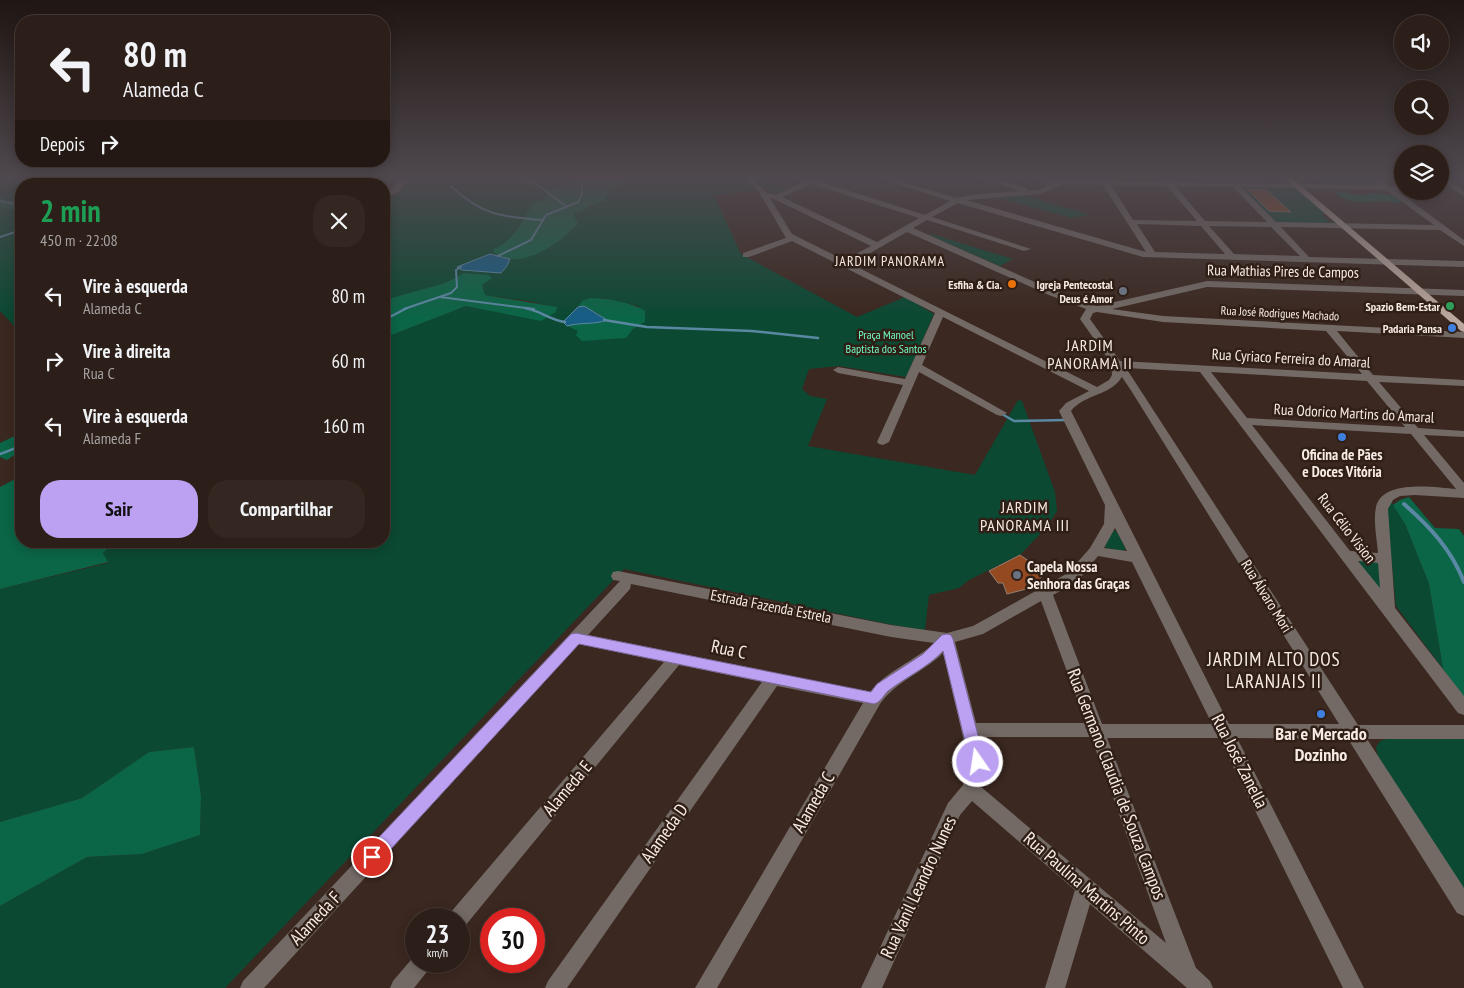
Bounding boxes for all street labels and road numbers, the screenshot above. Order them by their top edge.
street label: Rua Mathias Pires de Campos [1207,260,1359,282]
street label: Rua José Rodrigues Machado [1220,302,1340,324]
street label: Rua Cyriaco Ferreira do Amaral [1211,344,1371,372]
street label: Rua Odorico Martins do Amaral [1273,399,1435,427]
street label: Rua Célio Vision [1314,489,1380,567]
street label: Rua Álvaro Mori [1237,556,1297,636]
street label: Estrada Fazenda Estrela [709,585,833,627]
street label: Rua C [709,634,749,664]
street label: Rua Germano Claudia de Souza Campos [1062,665,1172,903]
street label: Rua José Zanella [1207,710,1273,812]
street label: Alameda E [537,755,597,821]
street label: Alameda C [787,768,839,836]
street label: Alameda D [635,799,693,867]
street label: Rua Vanil Leandro Nunes [875,812,961,962]
street label: Rua Paulina Martins Pinto [1019,827,1155,949]
street label: Alameda F [284,886,346,950]

